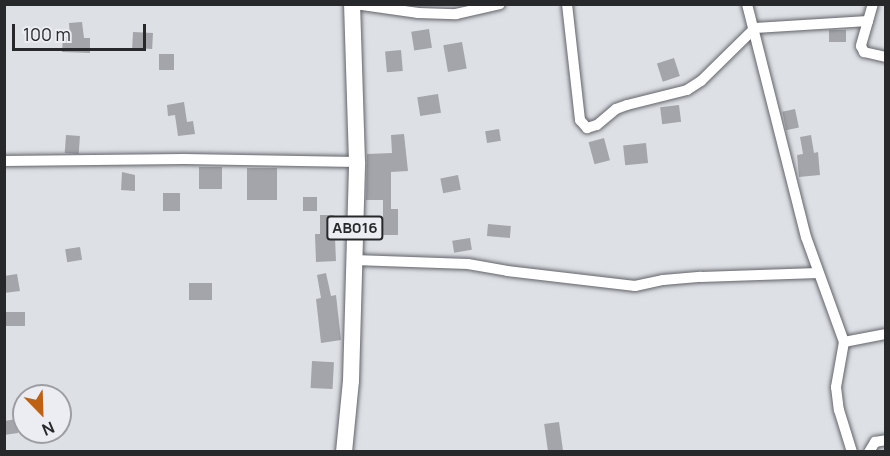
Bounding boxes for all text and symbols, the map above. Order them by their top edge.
scale bar [15,12,148,50]
text: 100 m [23,22,71,46]
road number: AB016 [325,216,385,240]
north arrow [12,384,72,444]
text: N [39,416,58,441]

